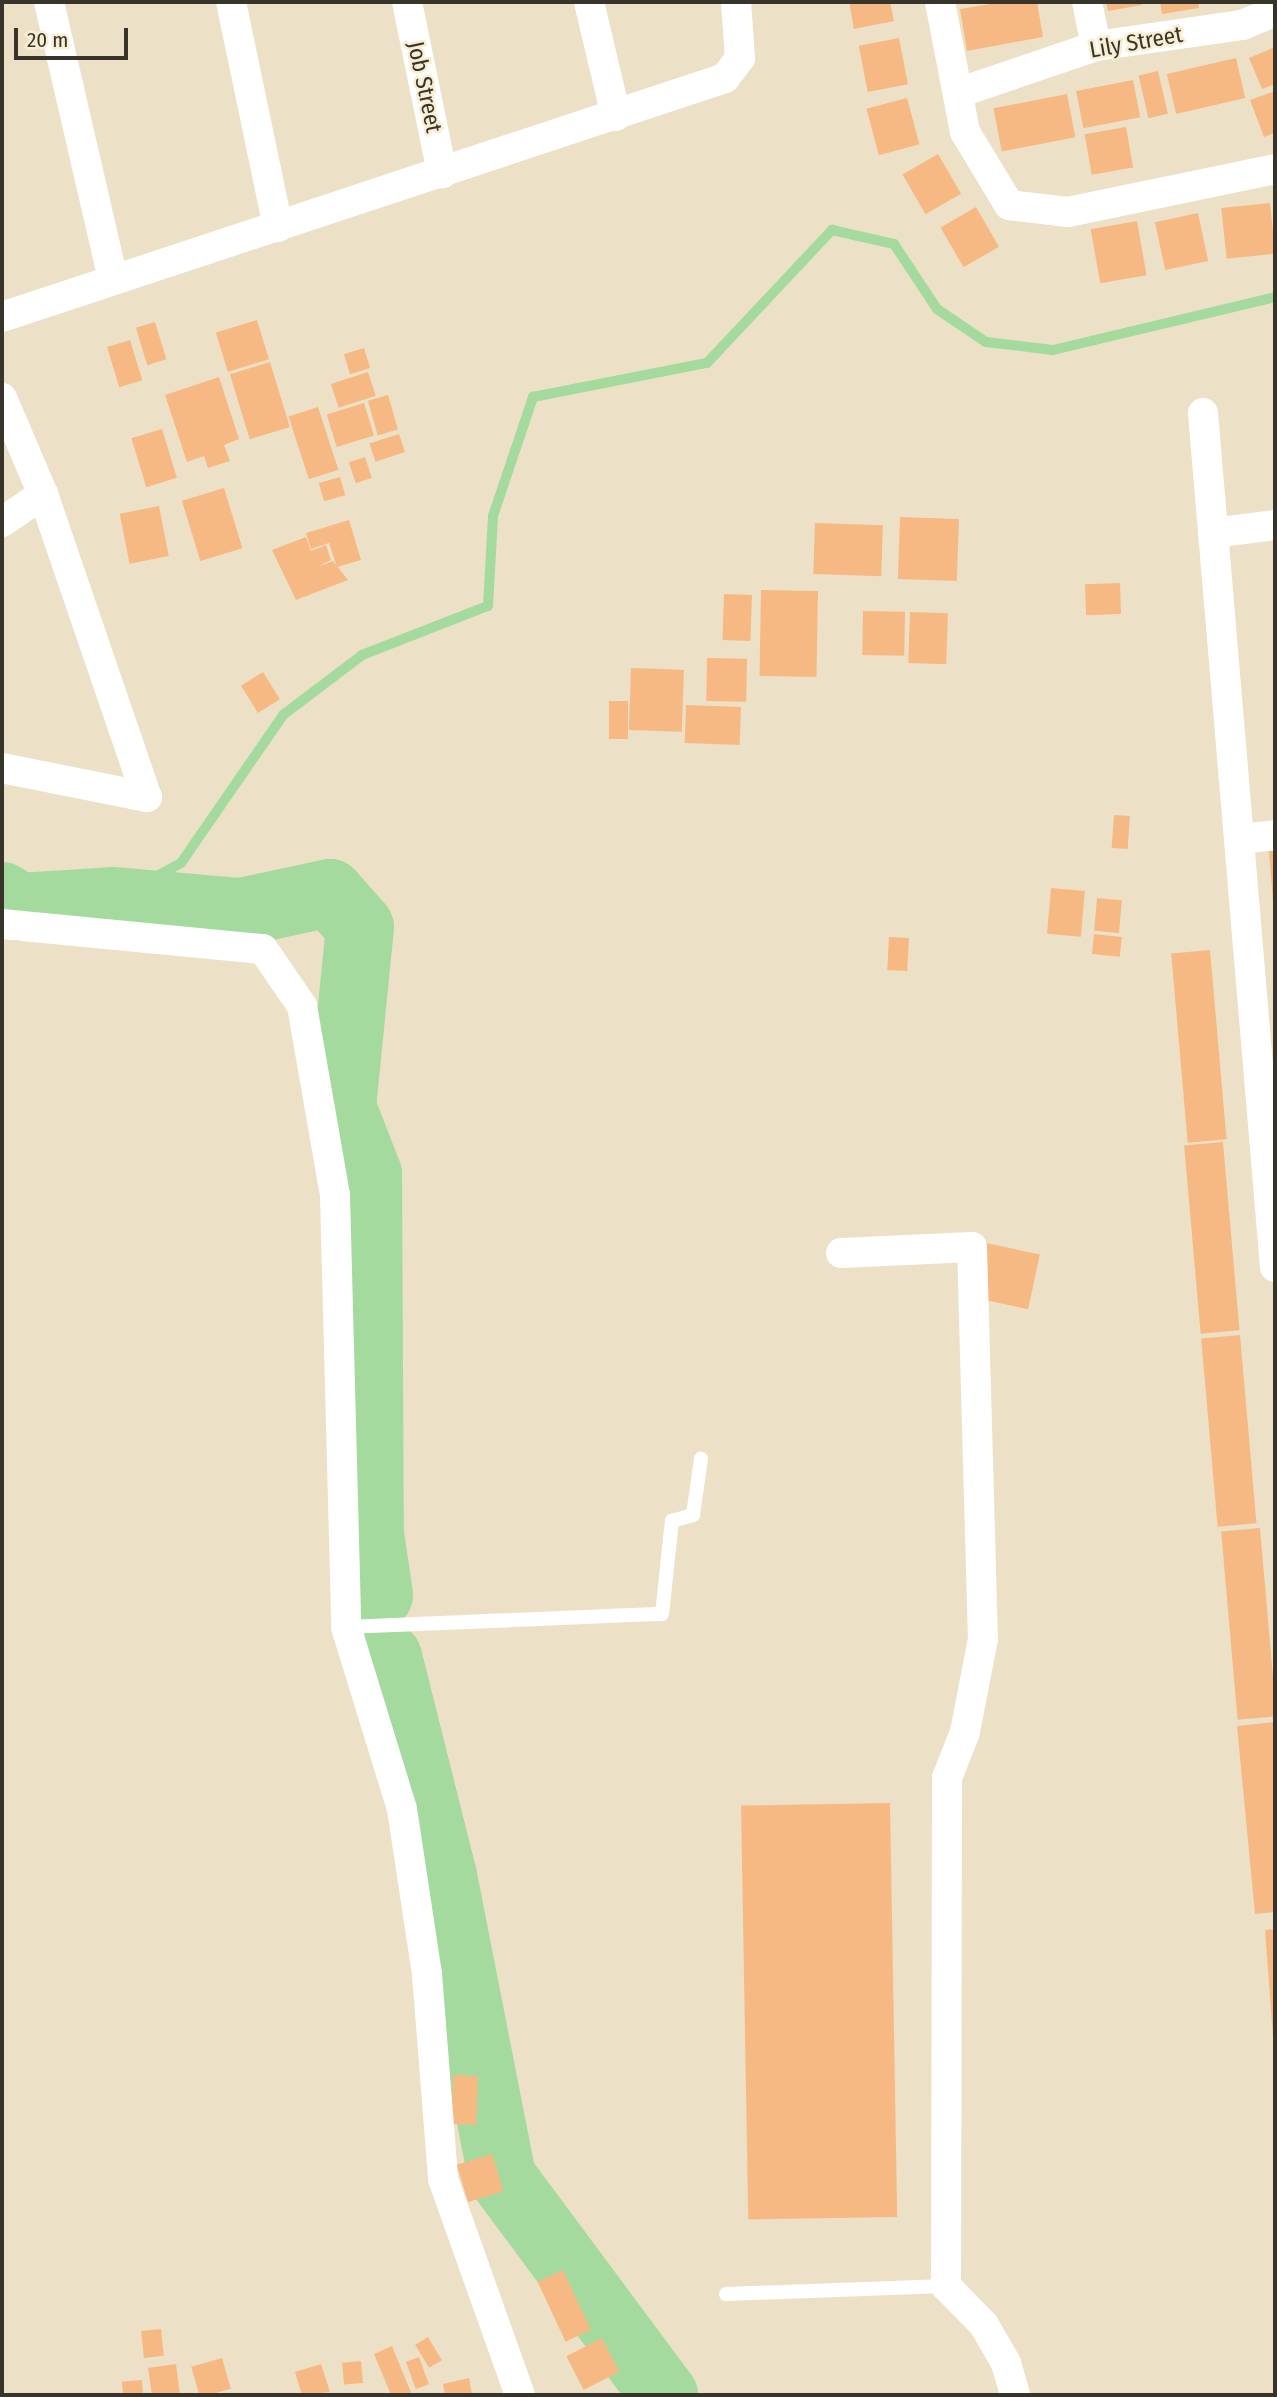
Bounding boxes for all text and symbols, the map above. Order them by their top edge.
scale bar [18,14,131,58]
street label: Lily Street [1087,20,1185,64]
text: 20 m [27,27,68,53]
street label: Job Street [402,39,448,135]

